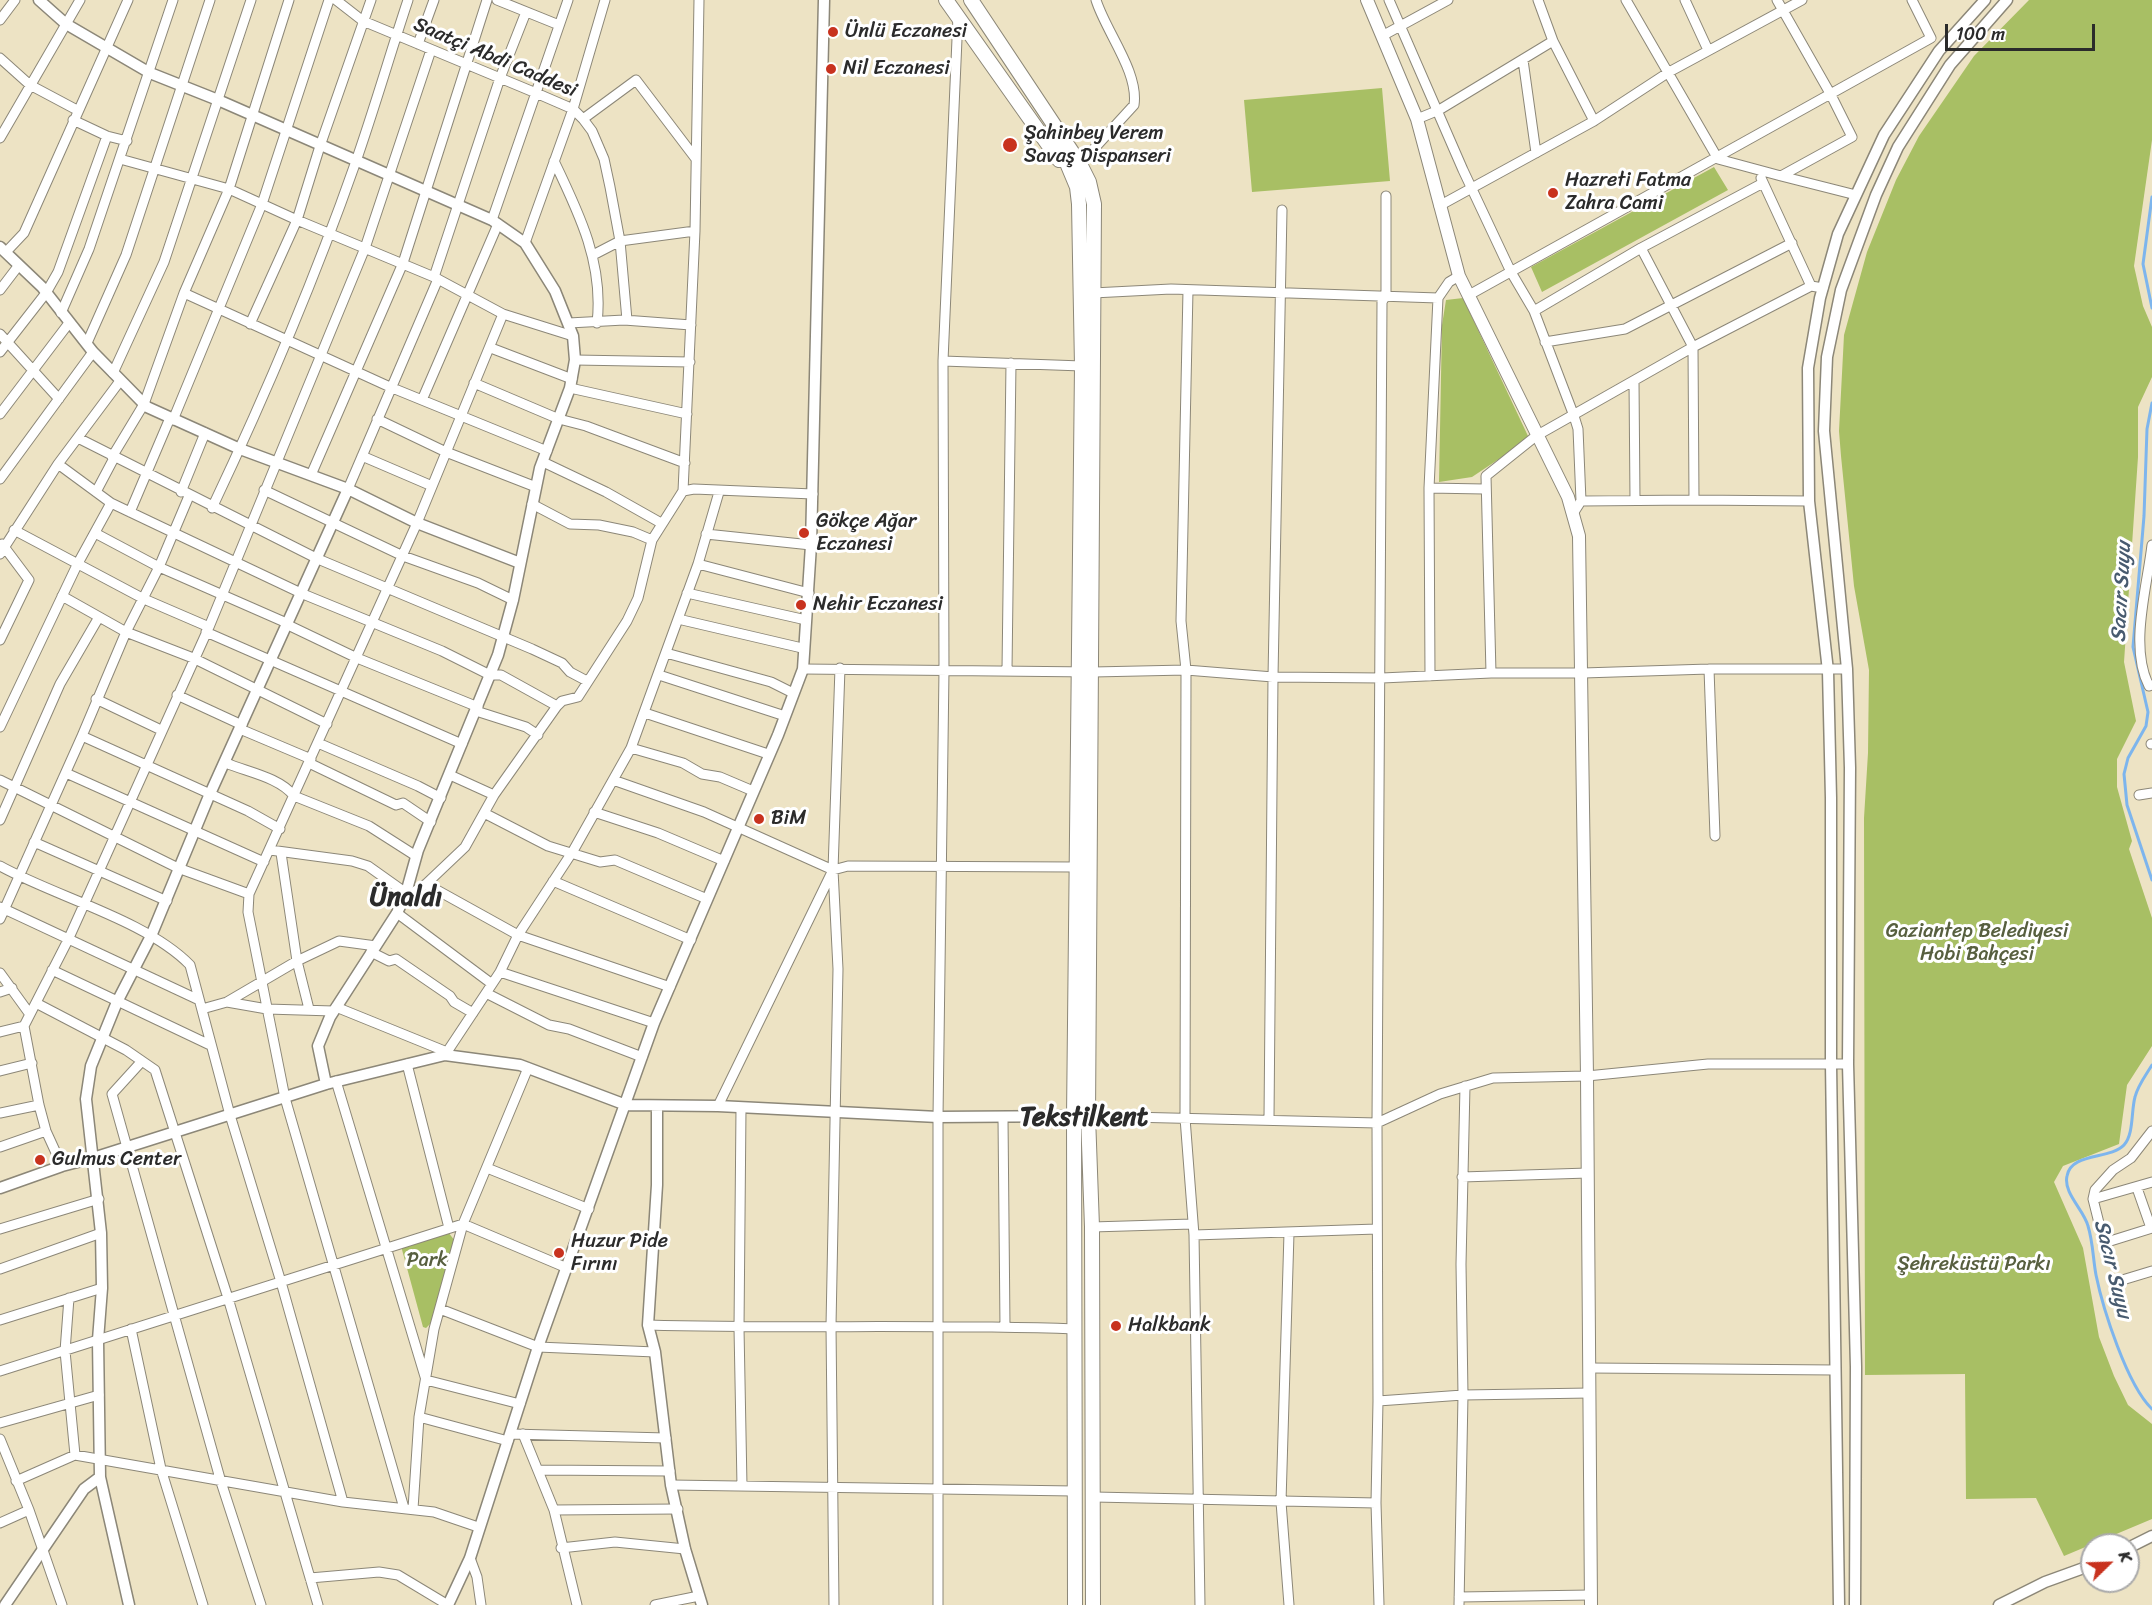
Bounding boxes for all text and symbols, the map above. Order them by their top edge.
scale bar [1948,12,2098,50]
street label: Saatçi Abdi Caddesi [410,13,580,103]
text: 100 m [1956,18,2005,50]
place label: Ünlü Eczanesi [845,20,967,44]
marker: Ünlü Eczanesi [826,25,840,39]
place label: Nil Eczanesi [843,57,950,81]
marker: Nil Eczanesi [824,62,838,76]
place label: Şahinbey Verem Savaş Dispanseri [1024,122,1171,169]
marker: Şahinbey Verem Savaş Dispanseri [1001,136,1019,154]
place label: Hazreti Fatma Zahra Cami [1565,169,1691,216]
marker: Hazreti Fatma Zahra Cami [1546,186,1560,200]
place label: Gökçe Ağar Eczanesi [816,510,916,557]
marker: Gökçe Ağar Eczanesi [797,526,811,540]
water label: Sacır Suyu [2107,541,2137,643]
place label: Nehir Eczanesi [813,593,943,617]
marker: Nehir Eczanesi [794,598,808,612]
place label: BiM [771,807,806,831]
marker: BiM [752,812,766,826]
district label: Ünaldı [370,882,442,914]
park label: Gaziantep Belediyesi Hobi Bahçesi [1886,920,2068,967]
district label: Tekstilkent [1020,1102,1148,1134]
place label: Gulmus Center [52,1148,181,1172]
marker: Gulmus Center [33,1153,47,1167]
water label: Sacır Suyu [2088,1217,2136,1321]
place label: Huzur Pide Fırını [571,1230,668,1277]
marker: Huzur Pide Fırını [552,1246,566,1260]
park label: Park [407,1249,447,1273]
park label: Şehreküstü Parkı [1897,1253,2051,1277]
place label: Halkbank [1128,1314,1211,1338]
marker: Halkbank [1109,1319,1123,1333]
north arrow [2080,1533,2140,1593]
text: K [2110,1546,2140,1567]

